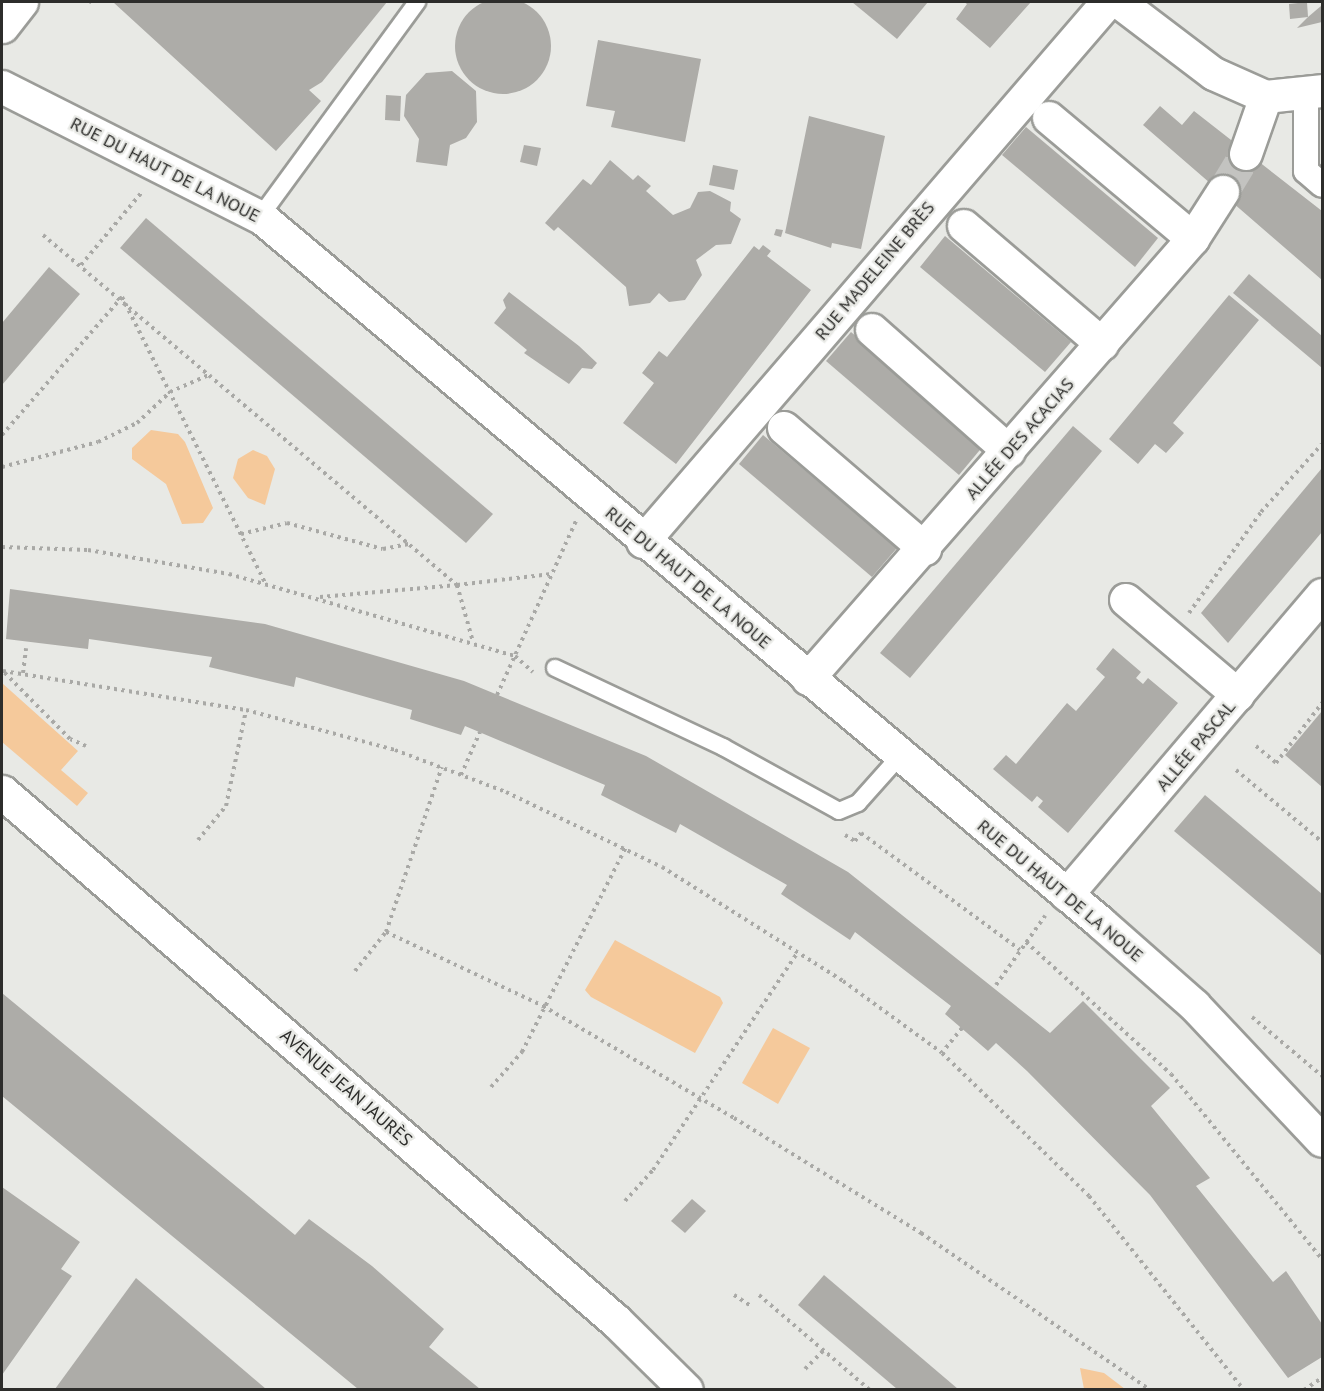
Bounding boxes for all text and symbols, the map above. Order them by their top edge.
street label: RUE DU HAUT DE LA NOUE [66,112,264,228]
street label: RUE MADELEINE BRÈS [811,197,939,345]
street label: ALLÉE DES ACACIAS [961,374,1079,504]
street label: RUE DU HAUT DE LA NOUE [600,502,776,654]
street label: ALLÉE PASCAL [1152,696,1240,796]
street label: RUE DU HAUT DE LA NOUE [972,815,1148,967]
street label: AVENUE JEAN JAURÈS [276,1025,416,1151]

